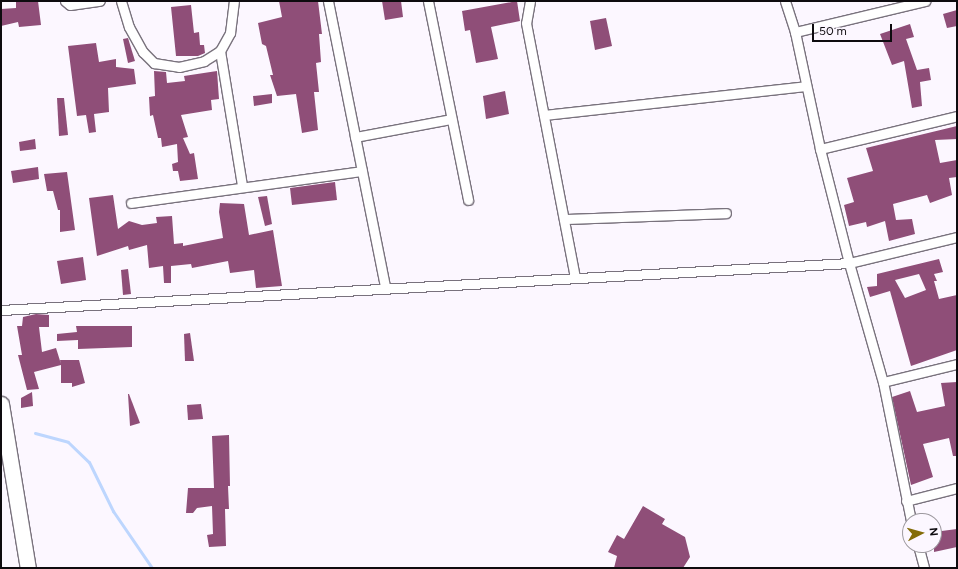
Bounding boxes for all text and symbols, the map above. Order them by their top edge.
scale bar [814,16,894,42]
text: 50 m [819,24,847,38]
north arrow [902,513,942,553]
text: N [927,527,940,537]

